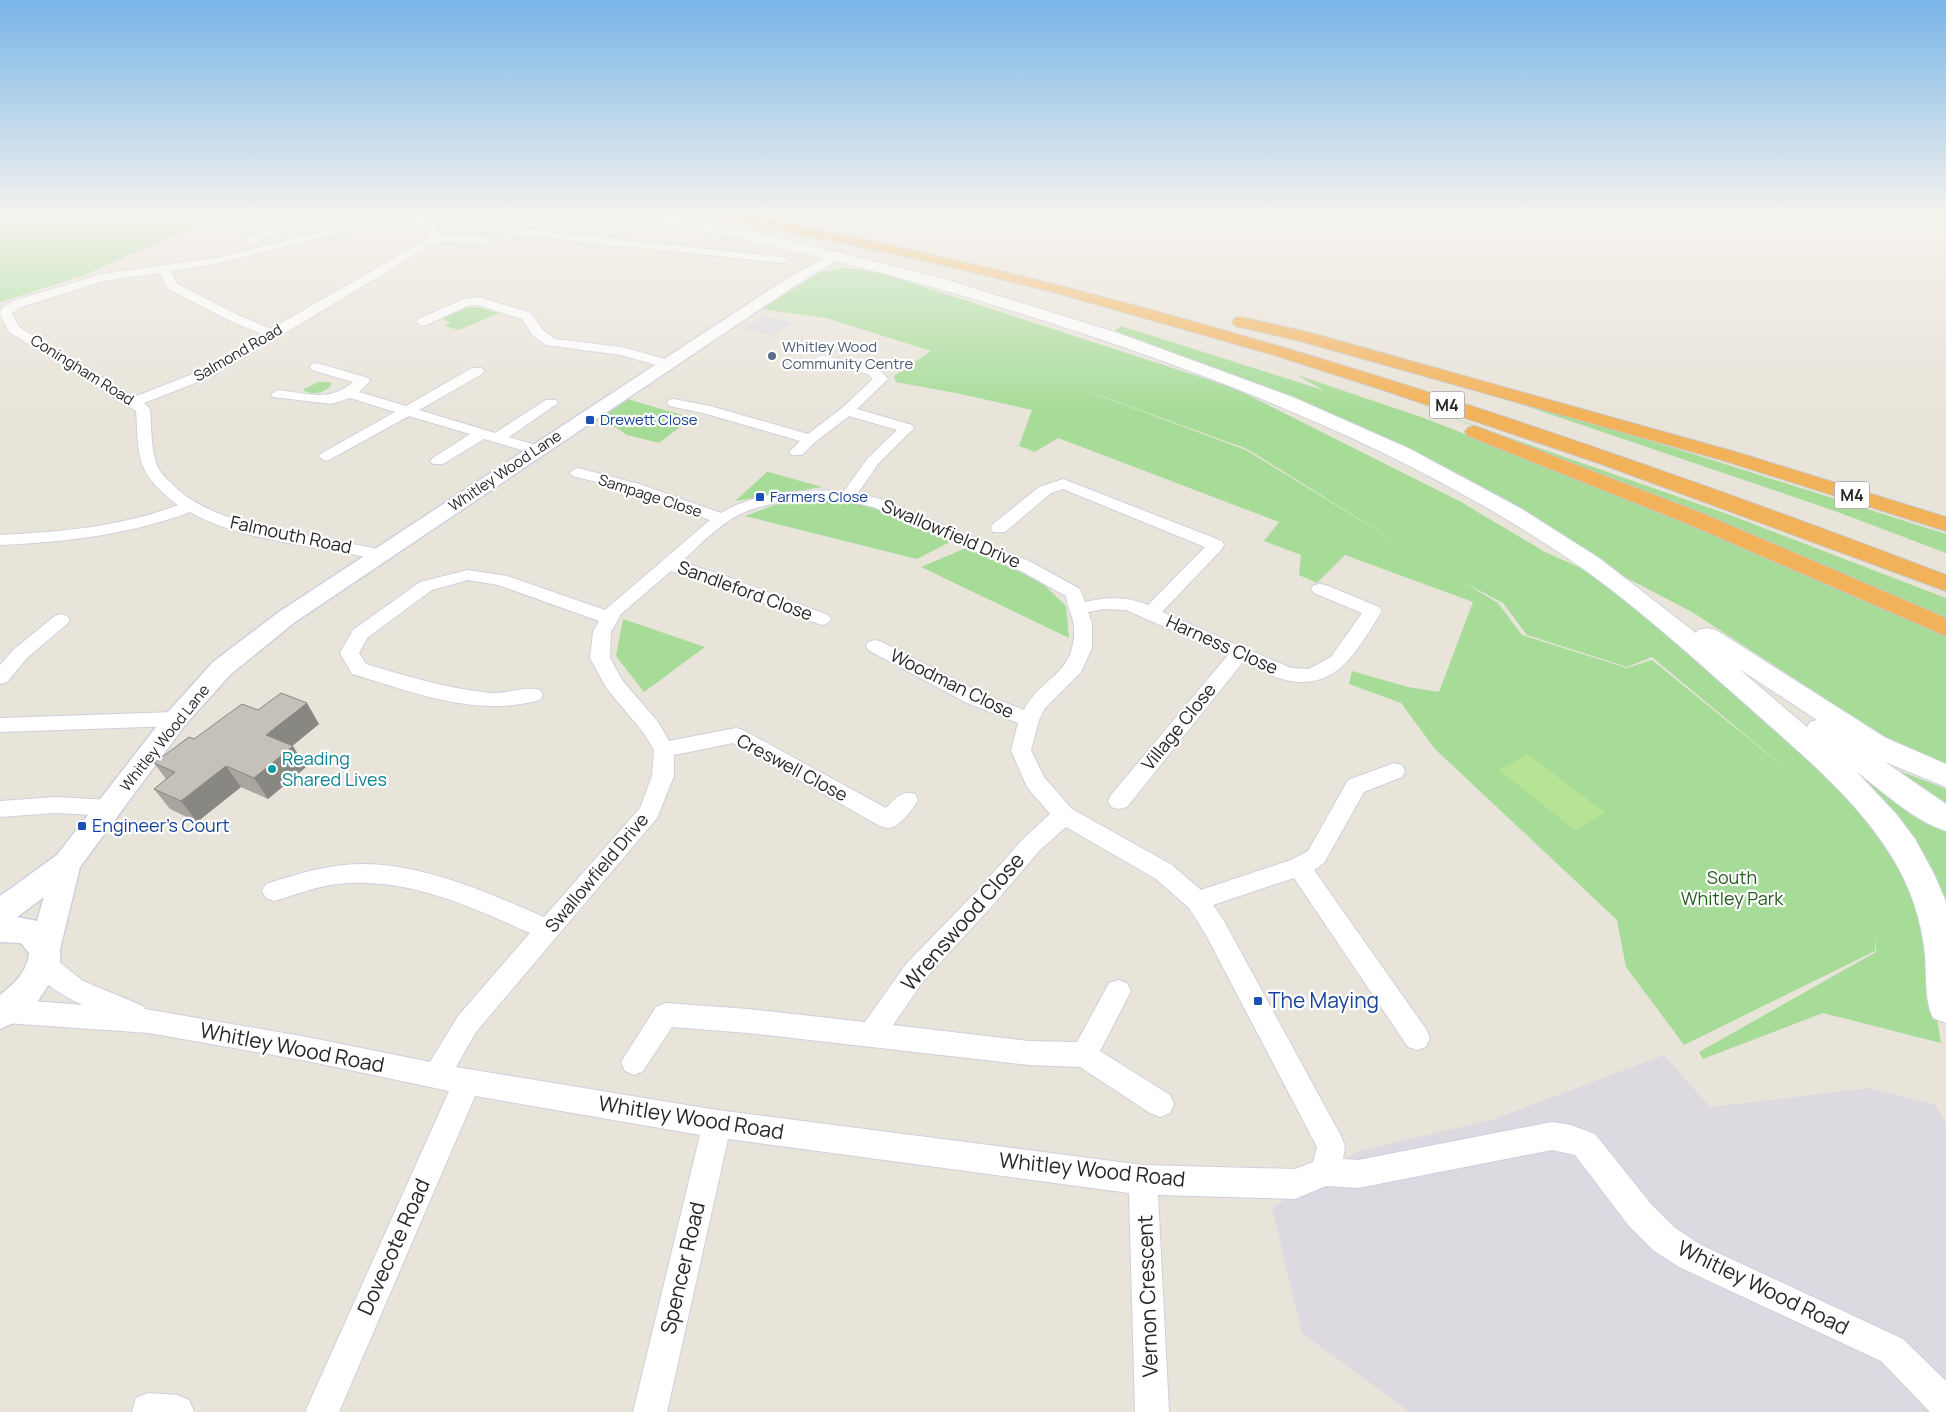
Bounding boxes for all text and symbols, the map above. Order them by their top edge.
street label: Salmond Road [190,319,286,386]
street label: Coningham Road [27,329,138,410]
place label: Whitley Wood Community Centre [782,336,914,374]
marker: Whitley Wood Community Centre [766,350,778,362]
road number: M4 [1430,392,1464,418]
place label: Drewett Close [600,409,698,430]
marker: Drewett Close [584,414,596,426]
street label: Whitley Wood Lane [444,425,565,516]
street label: Sampage Close [596,469,705,522]
road number: M4 [1834,482,1870,508]
place label: Farmers Close [770,486,868,507]
marker: Farmers Close [754,491,766,503]
street label: Swallowfield Drive [878,493,1025,573]
street label: Falmouth Road [228,509,354,559]
street label: Sandleford Close [675,555,816,626]
street label: Harness Close [1163,609,1282,679]
street label: Woodman Close [887,643,1018,723]
street label: Village Close [1136,678,1221,775]
street label: Whitley Wood Lane [115,680,214,796]
street label: Creswell Close [733,728,852,806]
place label: Reading Shared Lives [282,746,387,791]
marker: Reading Shared Lives [266,763,278,775]
street label: Swallowfield Drive [539,808,653,937]
place label: Engineer's Court [92,813,230,837]
marker: Engineer's Court [76,820,88,832]
street label: Wrenswood Close [894,846,1030,996]
park label: South Whitley Park [1681,865,1784,910]
place label: The Maying [1268,986,1379,1014]
marker: The Maying [1252,995,1264,1007]
street label: Whitley Wood Road [198,1015,387,1079]
street label: Whitley Wood Road [596,1089,786,1145]
street label: Whitley Wood Road [997,1145,1187,1193]
street label: Dovecote Road [350,1174,436,1319]
street label: Spencer Road [653,1199,711,1337]
street label: Vernon Crescent [1130,1214,1164,1378]
street label: Whitley Wood Road [1673,1233,1854,1341]

